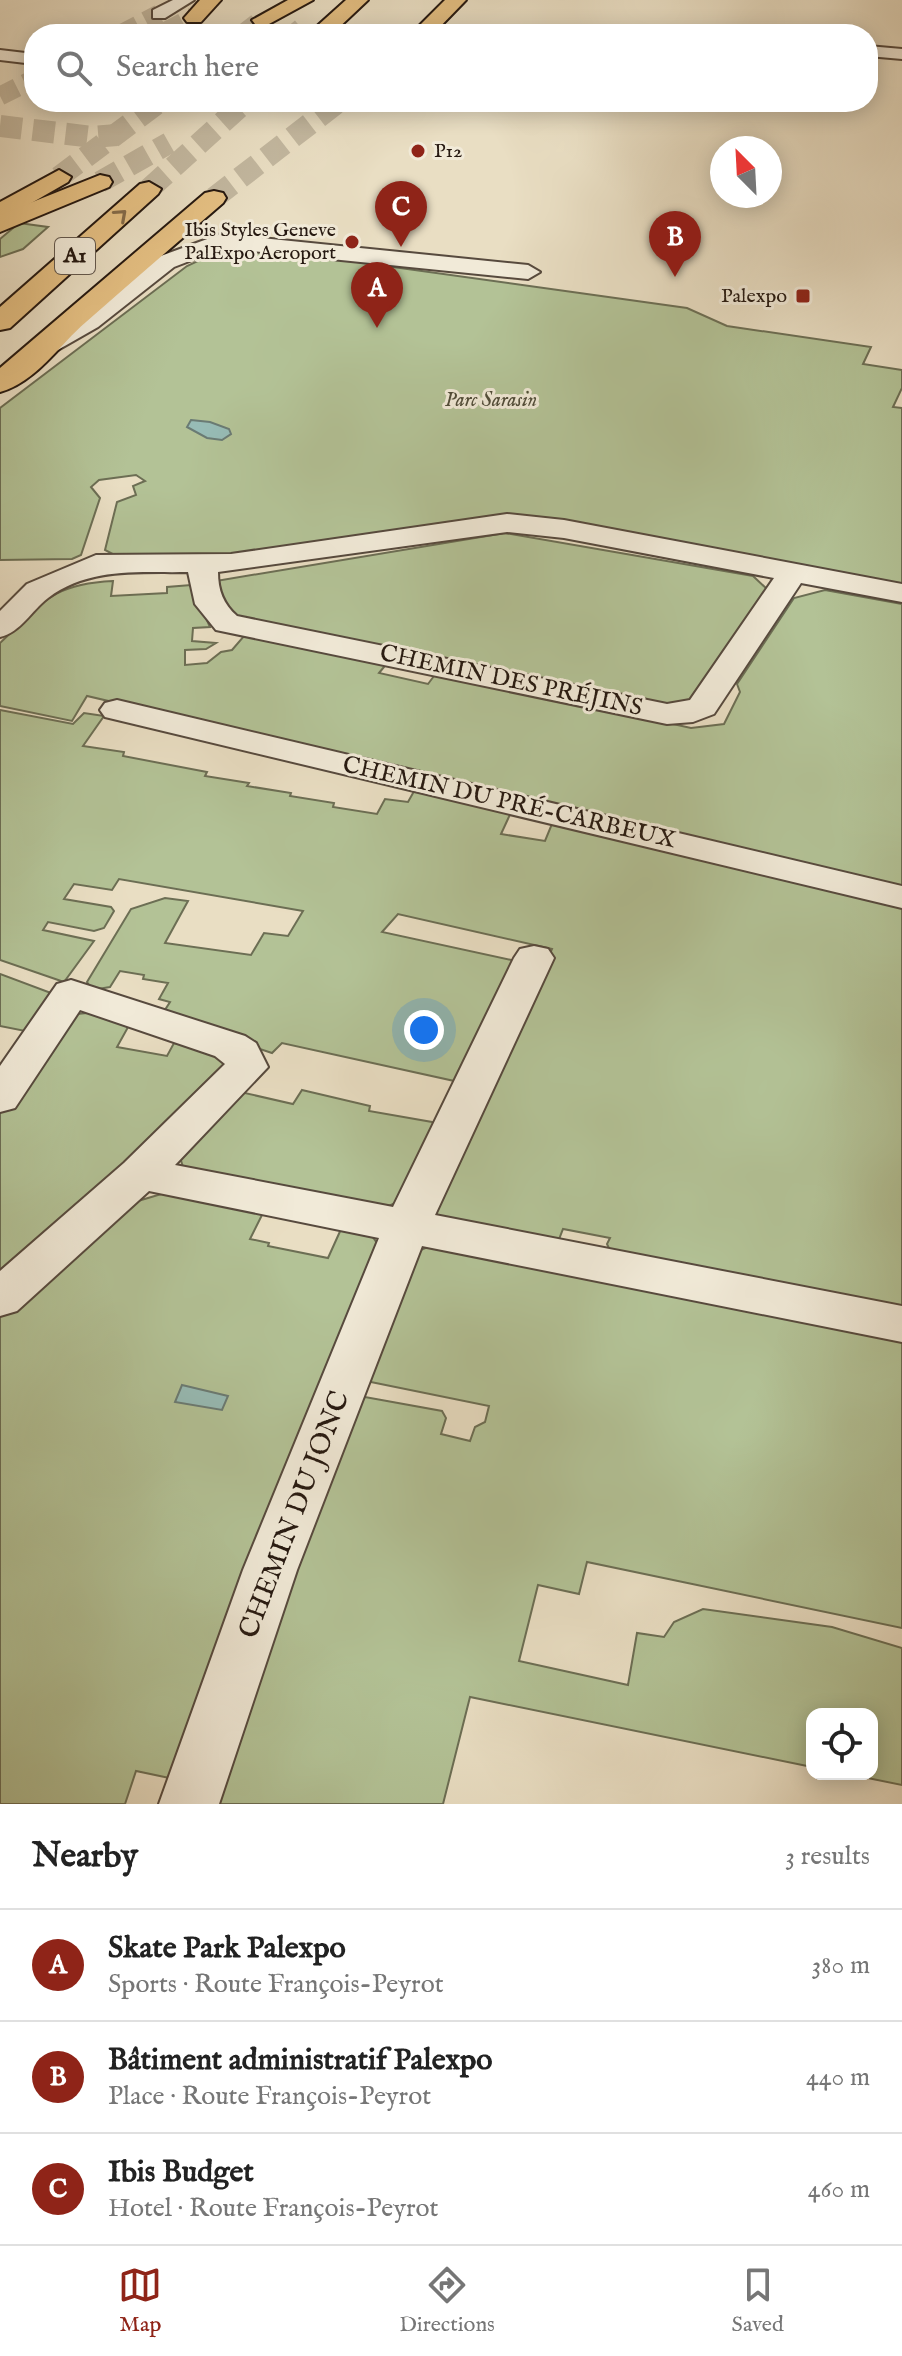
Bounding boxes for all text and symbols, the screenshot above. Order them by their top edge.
search box [24,24,878,112]
icon: search [52,46,96,90]
text: Search here [116,49,259,87]
north arrow [710,136,782,208]
place label: P12 [434,139,462,164]
marker: P12 [409,142,427,160]
pin: C [375,181,427,247]
one-way arrow [112,209,126,224]
pin: B [649,211,701,277]
place label: Ibis Styles Geneve PalExpo Aeroport [184,218,336,266]
marker: Ibis Styles Geneve PalExpo Aeroport [343,233,361,251]
road number: A1 [55,238,95,274]
pin: A [351,262,403,328]
place label: Palexpo [721,284,787,309]
marker: Palexpo [794,287,812,305]
park label: Parc Sarasin [445,388,537,413]
street label: CHEMIN DES PRÉJINS [377,638,645,724]
street label: CHEMIN DU PRÉ-CARBEUX [339,750,679,857]
your location [404,1010,444,1050]
street label: CHEMIN DU JONC [232,1386,358,1644]
map controls [806,1708,878,1780]
button: locate [806,1708,878,1780]
text: Nearby [32,1835,138,1878]
text: 3 results [785,1840,870,1873]
text: Skate Park Palexpo [108,1930,346,1968]
text: A [49,1949,67,1982]
text: 380 m [812,1949,870,1982]
text: Sports · Route François-Peyrot [108,1968,444,2001]
text: Bâtiment administratif Palexpo [108,2042,492,2080]
text: B [49,2061,67,2094]
text: 440 m [806,2061,870,2094]
text: Place · Route François-Peyrot [108,2080,431,2113]
text: Ibis Budget [108,2154,254,2192]
text: C [49,2173,67,2206]
text: 460 m [808,2173,870,2206]
text: Hotel · Route François-Peyrot [108,2192,439,2225]
tab: Map [118,2263,162,2339]
tab: Directions [399,2263,495,2339]
tab: Saved [732,2263,784,2339]

